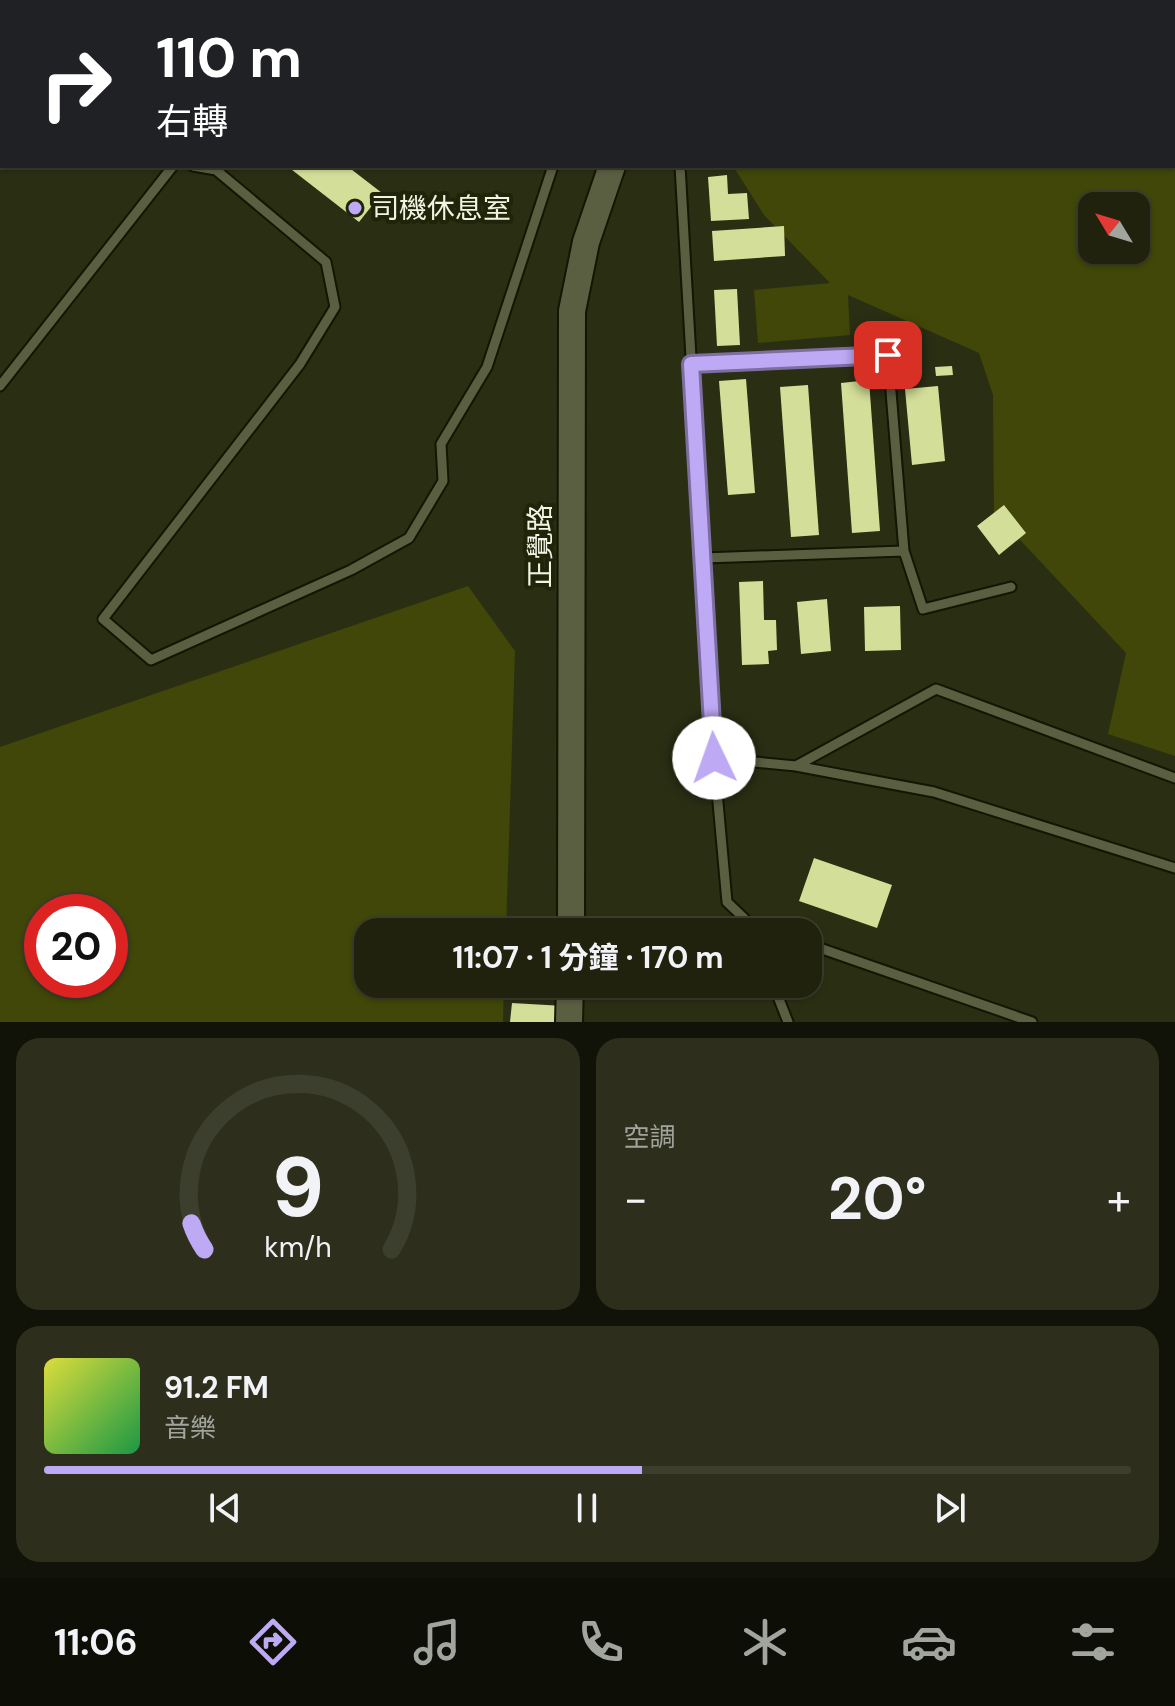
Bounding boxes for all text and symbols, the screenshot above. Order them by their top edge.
text: 110 m [156,21,302,94]
icon: right [24,32,128,136]
text: 右轉 [156,98,228,145]
place label: 司機休息室 [371,190,511,227]
north arrow [1078,192,1150,264]
map controls [1078,192,1150,264]
marker: 司機休息室 [346,199,364,217]
pin [854,321,922,389]
icon: arrive [866,333,910,377]
street label: 正覺路 [522,504,559,588]
position arrow [672,716,756,800]
speed limit sign: 20 [24,894,128,998]
text: 11:07 · 1 分鐘 · 170 m [452,938,724,977]
text: 空調 [624,1120,676,1154]
text: 9 [271,1133,324,1242]
text: 20° [828,1159,926,1238]
text: − [624,1170,648,1228]
text: + [1107,1170,1131,1228]
text: km/h [264,1229,332,1266]
text: 91.2 FM [164,1368,269,1407]
text: 音樂 [164,1411,216,1445]
icon: previous [203,1486,247,1530]
icon: pause [565,1486,609,1530]
icon: next [928,1486,972,1530]
icon: directions [245,1614,301,1670]
icon: music [409,1614,465,1670]
icon: phone [573,1614,629,1670]
icon: climate [737,1614,793,1670]
icon: car [901,1614,957,1670]
icon: filters [1065,1614,1121,1670]
text: 11:06 [54,1619,137,1666]

